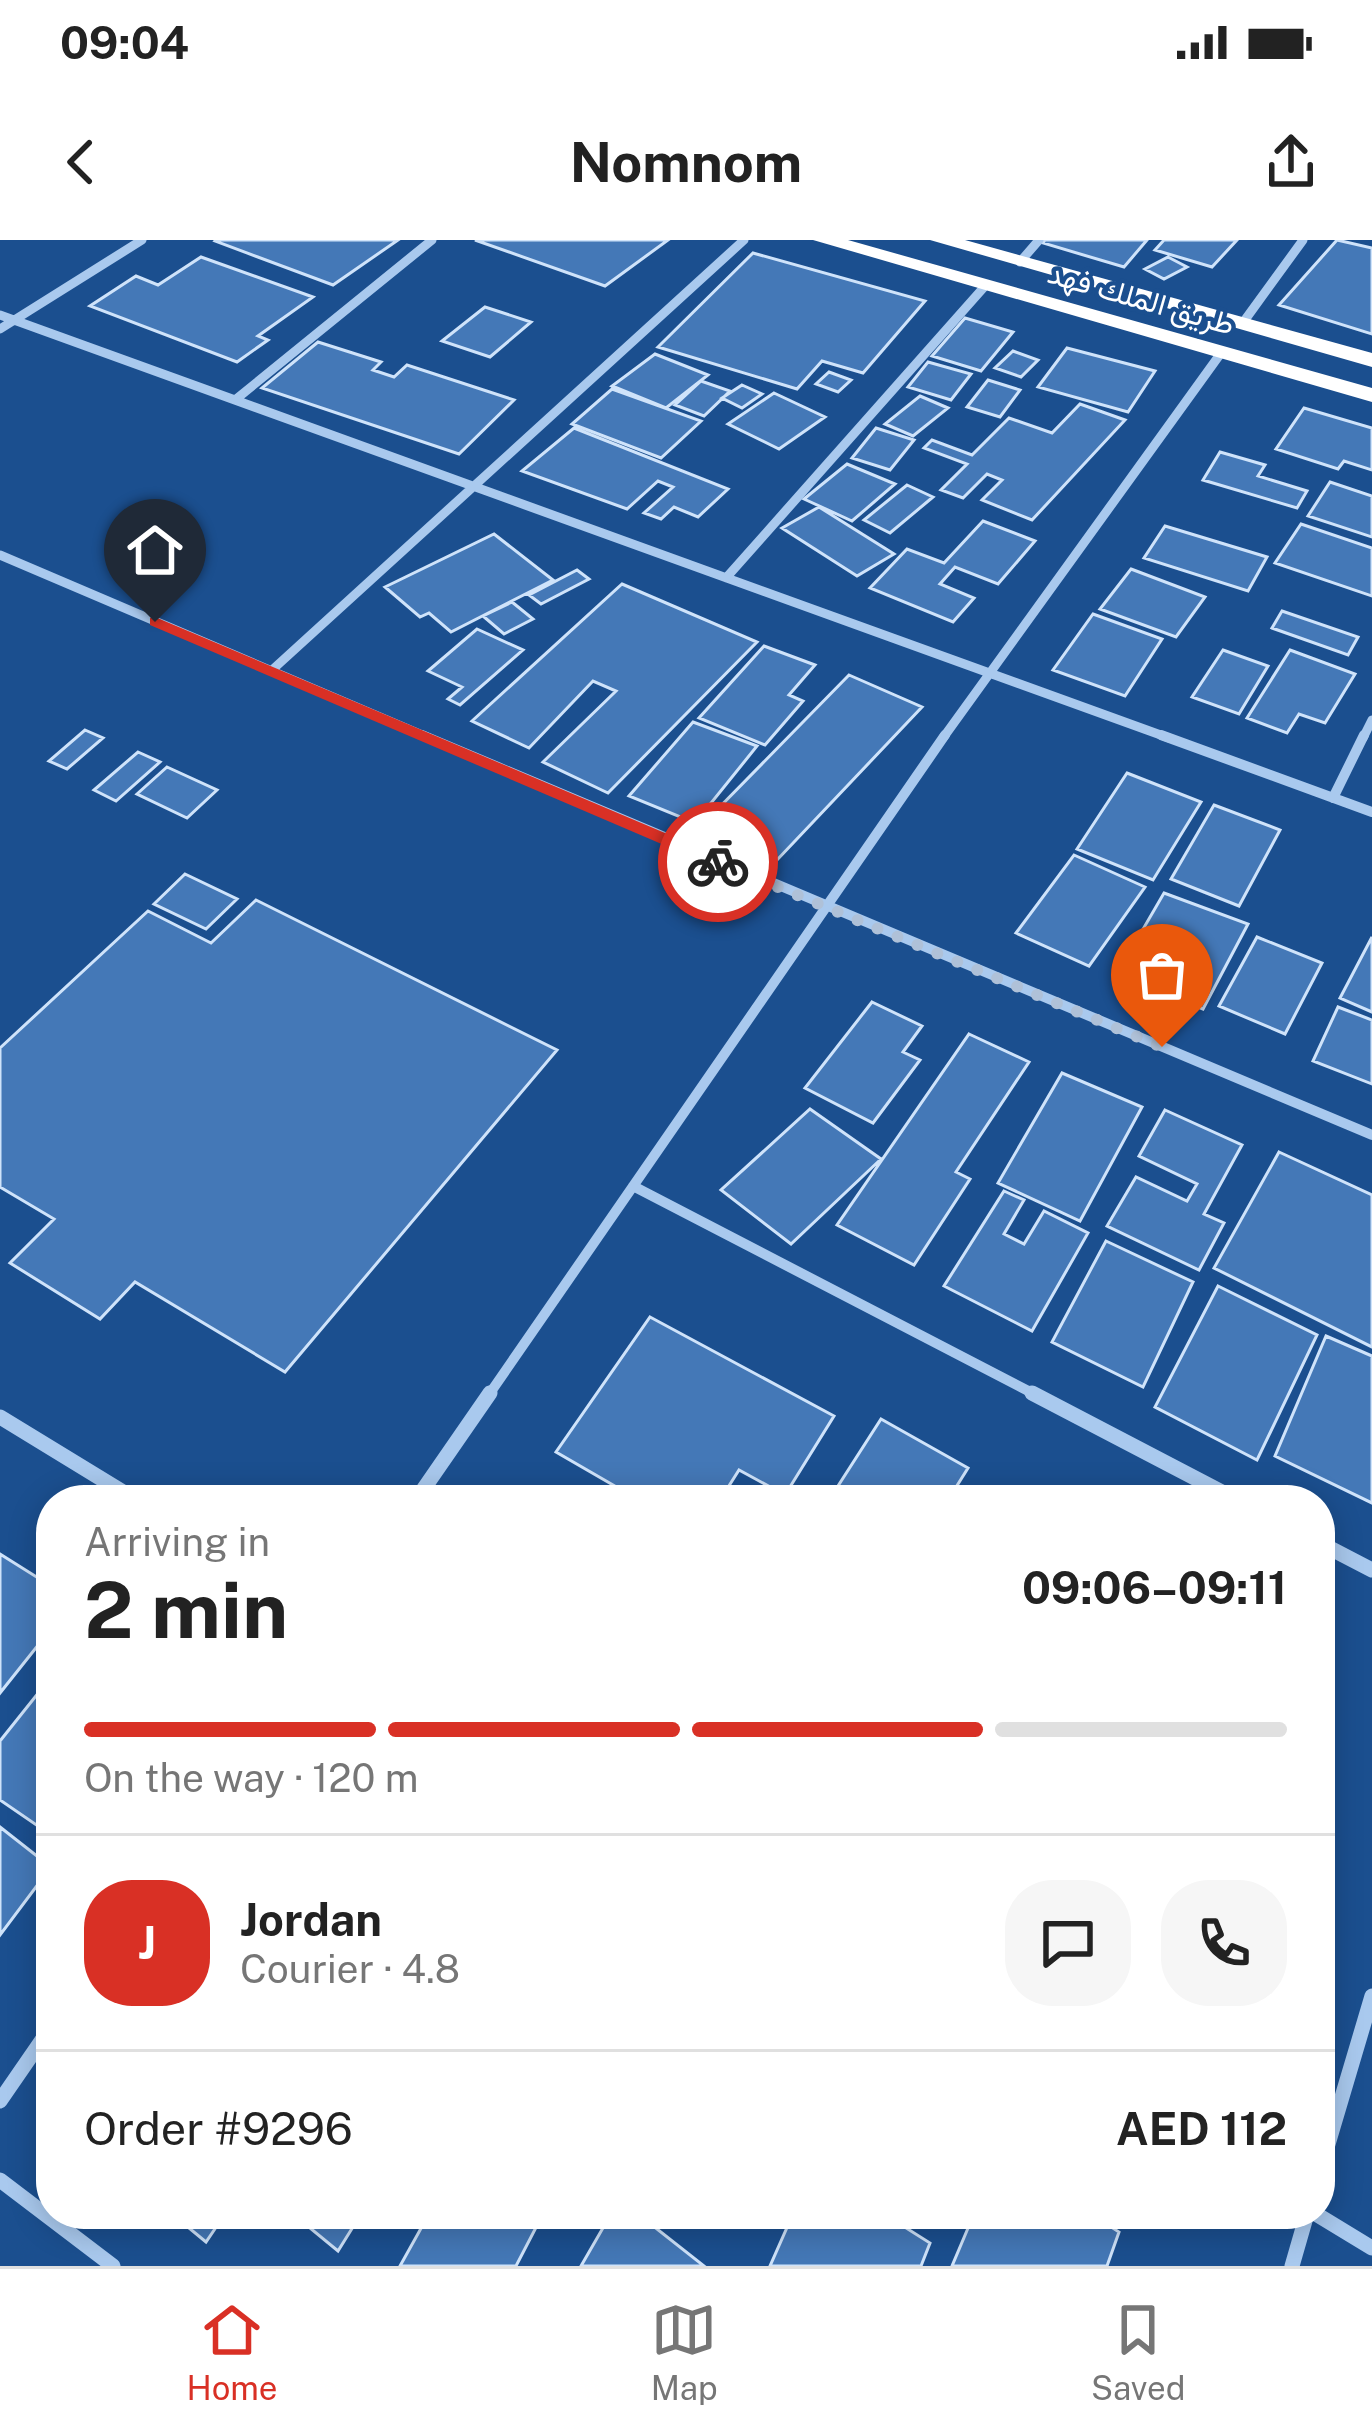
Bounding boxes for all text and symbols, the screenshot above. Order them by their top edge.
text: 09:04 [60,16,189,69]
icon: back [48,129,114,195]
icon: share [1258,129,1324,195]
text: Nomnom [570,131,802,194]
street label: طريق الملك فهد [1044,254,1239,343]
pin [104,499,206,622]
icon: home [122,517,188,583]
courier [658,802,778,922]
icon: bike [685,829,751,895]
pin [1111,924,1213,1047]
icon: bag [1129,942,1195,1008]
text: Arriving in [84,1519,270,1565]
text: 09:06–09:11 [1022,1561,1287,1614]
text: 2 min [84,1564,288,1656]
text: On the way · 120 m [84,1755,419,1801]
button: chat [1005,1880,1131,2006]
button: phone [1161,1880,1287,2006]
text: Jordan [240,1893,382,1946]
text: J [138,1916,156,1969]
text: Courier · 4.8 [240,1946,460,1992]
text: Order #9296 [84,2102,353,2155]
text: AED 112 [1116,2102,1287,2155]
tab: Home [187,2297,278,2407]
tab: Map [651,2297,718,2407]
tab: Saved [1091,2297,1185,2407]

